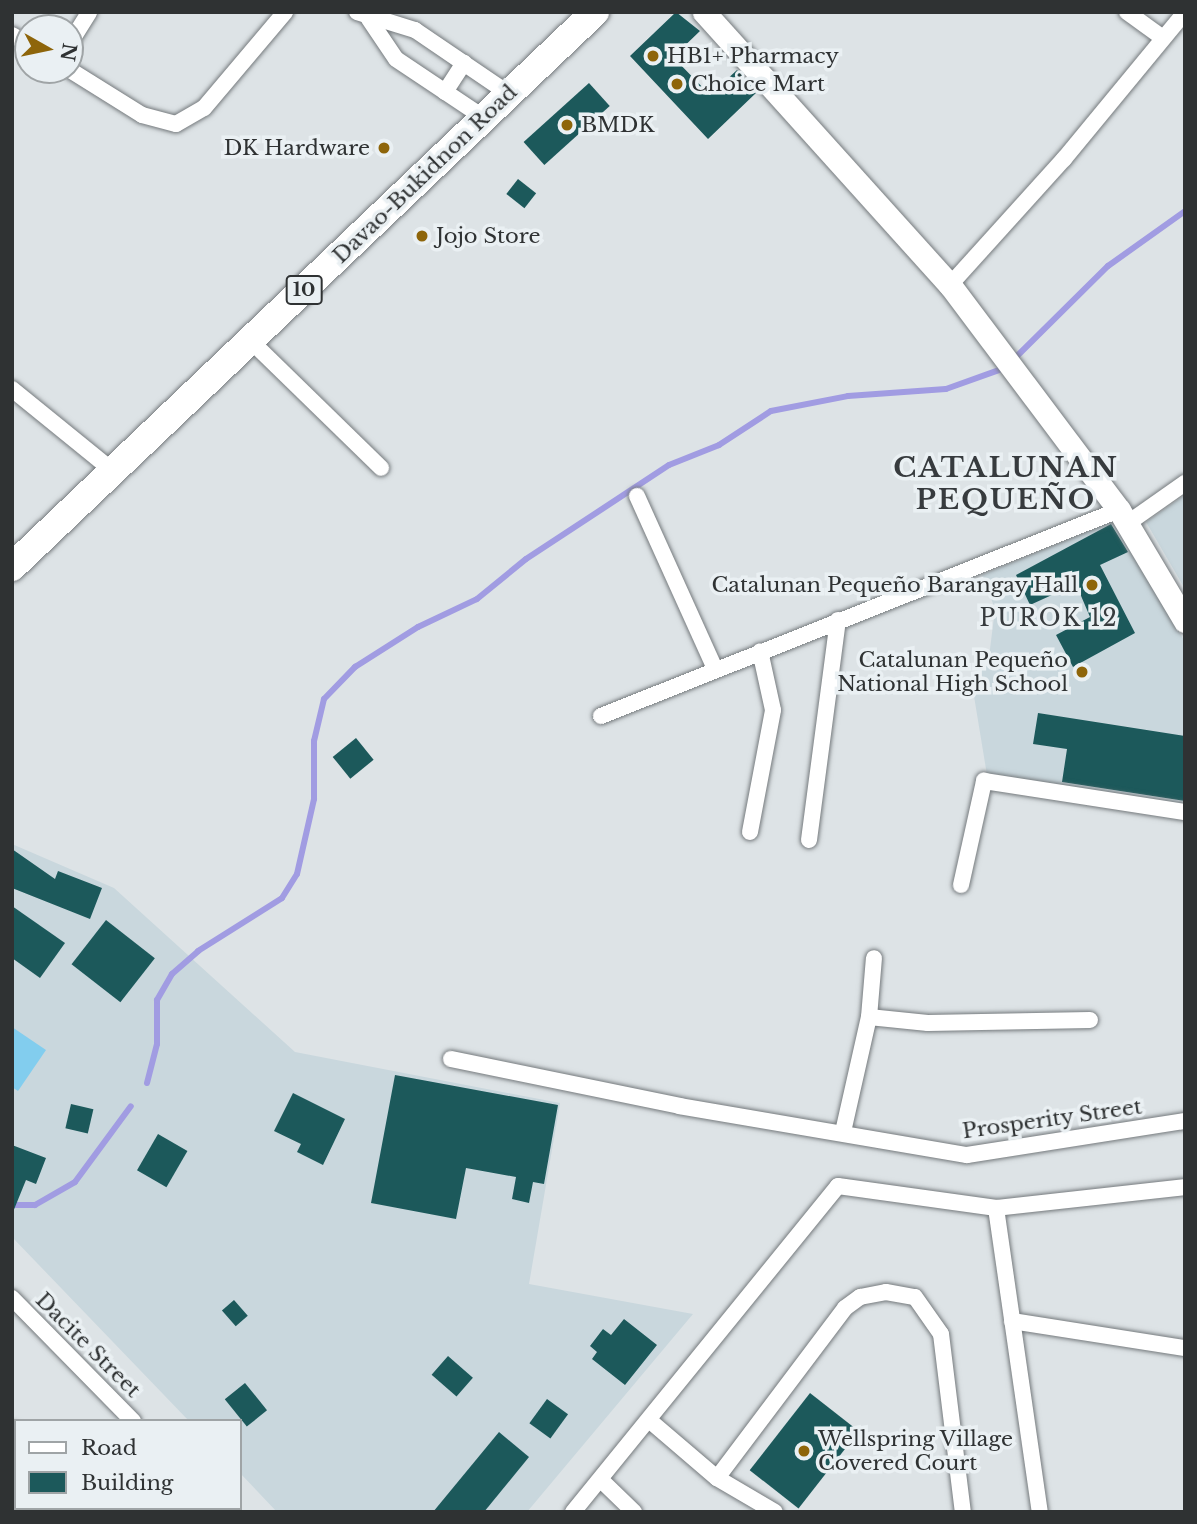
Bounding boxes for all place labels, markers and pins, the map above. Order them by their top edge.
place label: HB1+ Pharmacy [667,43,839,69]
marker: HB1+ Pharmacy [645,48,661,64]
place label: Choice Mart [691,71,825,97]
marker: Choice Mart [669,76,685,92]
place label: BMDK [581,112,655,138]
marker: BMDK [559,117,575,133]
place label: DK Hardware [223,135,370,161]
marker: DK Hardware [376,140,392,156]
place label: Jojo Store [436,223,541,249]
marker: Jojo Store [414,228,430,244]
place label: Catalunan Pequeño Barangay Hall [711,572,1078,598]
marker: Catalunan Pequeño Barangay Hall [1084,577,1100,593]
place label: Catalunan Pequeño National High School [837,647,1068,697]
marker: Catalunan Pequeño National High School [1074,664,1090,680]
place label: Wellspring Village Covered Court [818,1426,1014,1476]
marker: Wellspring Village Covered Court [796,1443,812,1459]

